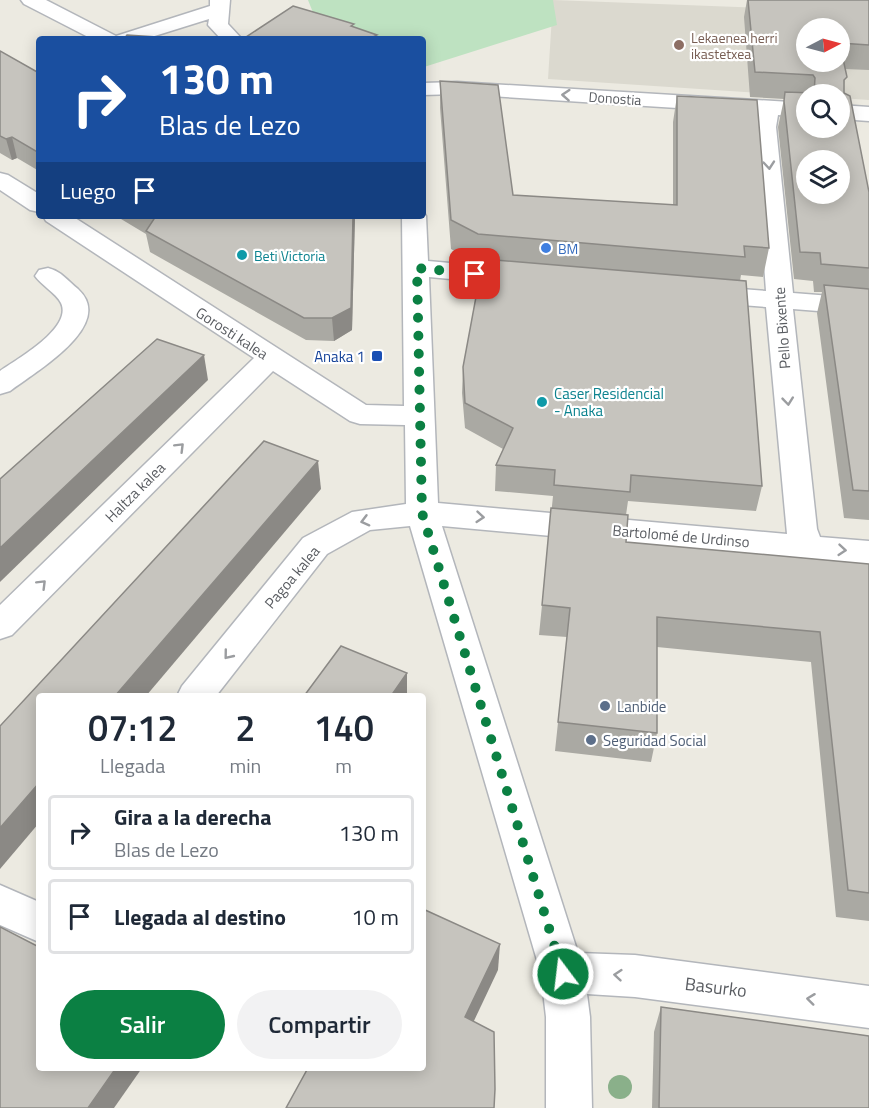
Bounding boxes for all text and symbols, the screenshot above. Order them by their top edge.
north arrow [796,18,850,72]
map controls [796,18,850,204]
place label: Lekaenea herri ikastetxea [691,27,777,64]
marker: Lekaenea herri ikastetxea [672,38,686,52]
text: 130 m [159,46,274,110]
icon: right [60,60,138,138]
button: search [796,84,850,138]
street label: Donostia [588,86,642,110]
one-way arrow [561,89,570,102]
text: Blas de Lezo [159,104,301,145]
button: layers [796,150,850,204]
one-way arrow [762,161,775,170]
text: Luego [60,174,116,208]
icon: arrive [128,174,161,207]
place label: BM [558,238,578,259]
marker: BM [539,241,553,255]
place label: Beti Victoria [254,245,325,266]
marker: Beti Victoria [235,248,249,262]
pin [449,248,500,299]
icon: arrive [458,257,491,290]
street label: Pello Bixente [768,286,796,370]
street label: Gorosti kalea [191,301,273,365]
place label: Anaka 1 [314,345,365,368]
marker: Anaka 1 [370,349,384,363]
place label: Caser Residencial - Anaka [554,382,664,422]
marker: Caser Residencial - Anaka [535,395,549,409]
one-way arrow [781,397,794,406]
one-way arrow [173,444,184,455]
street label: Haltza kalea [100,456,171,527]
one-way arrow [476,510,485,523]
one-way arrow [360,514,370,527]
street label: Bartolomé de Urdinso [611,519,751,553]
street label: Pagoa kalea [259,540,326,614]
one-way arrow [837,543,847,556]
one-way arrow [34,581,45,592]
one-way arrow [225,648,236,659]
place label: Lanbide [617,695,666,718]
marker: Lanbide [598,699,612,713]
text: 07:12 [88,700,177,755]
text: 2 [235,700,255,755]
text: 140 [313,700,374,755]
place label: Seguridad Social [603,729,706,752]
marker: Seguridad Social [584,733,598,747]
text: Llegada [100,750,165,781]
text: min [229,750,261,781]
text: m [335,750,352,781]
text: Gira a la derecha [114,800,271,834]
icon: right [63,816,96,849]
text: 130 m [339,816,399,850]
text: Blas de Lezo [114,834,219,865]
icon: arrive [63,900,96,933]
text: Llegada al destino [114,900,286,934]
text: 10 m [351,900,399,934]
position arrow [531,942,595,1006]
one-way arrow [613,969,622,982]
street label: Basurko [684,970,748,1004]
button: Salir [60,990,225,1059]
button: Compartir [237,990,402,1059]
one-way arrow [806,994,816,1006]

